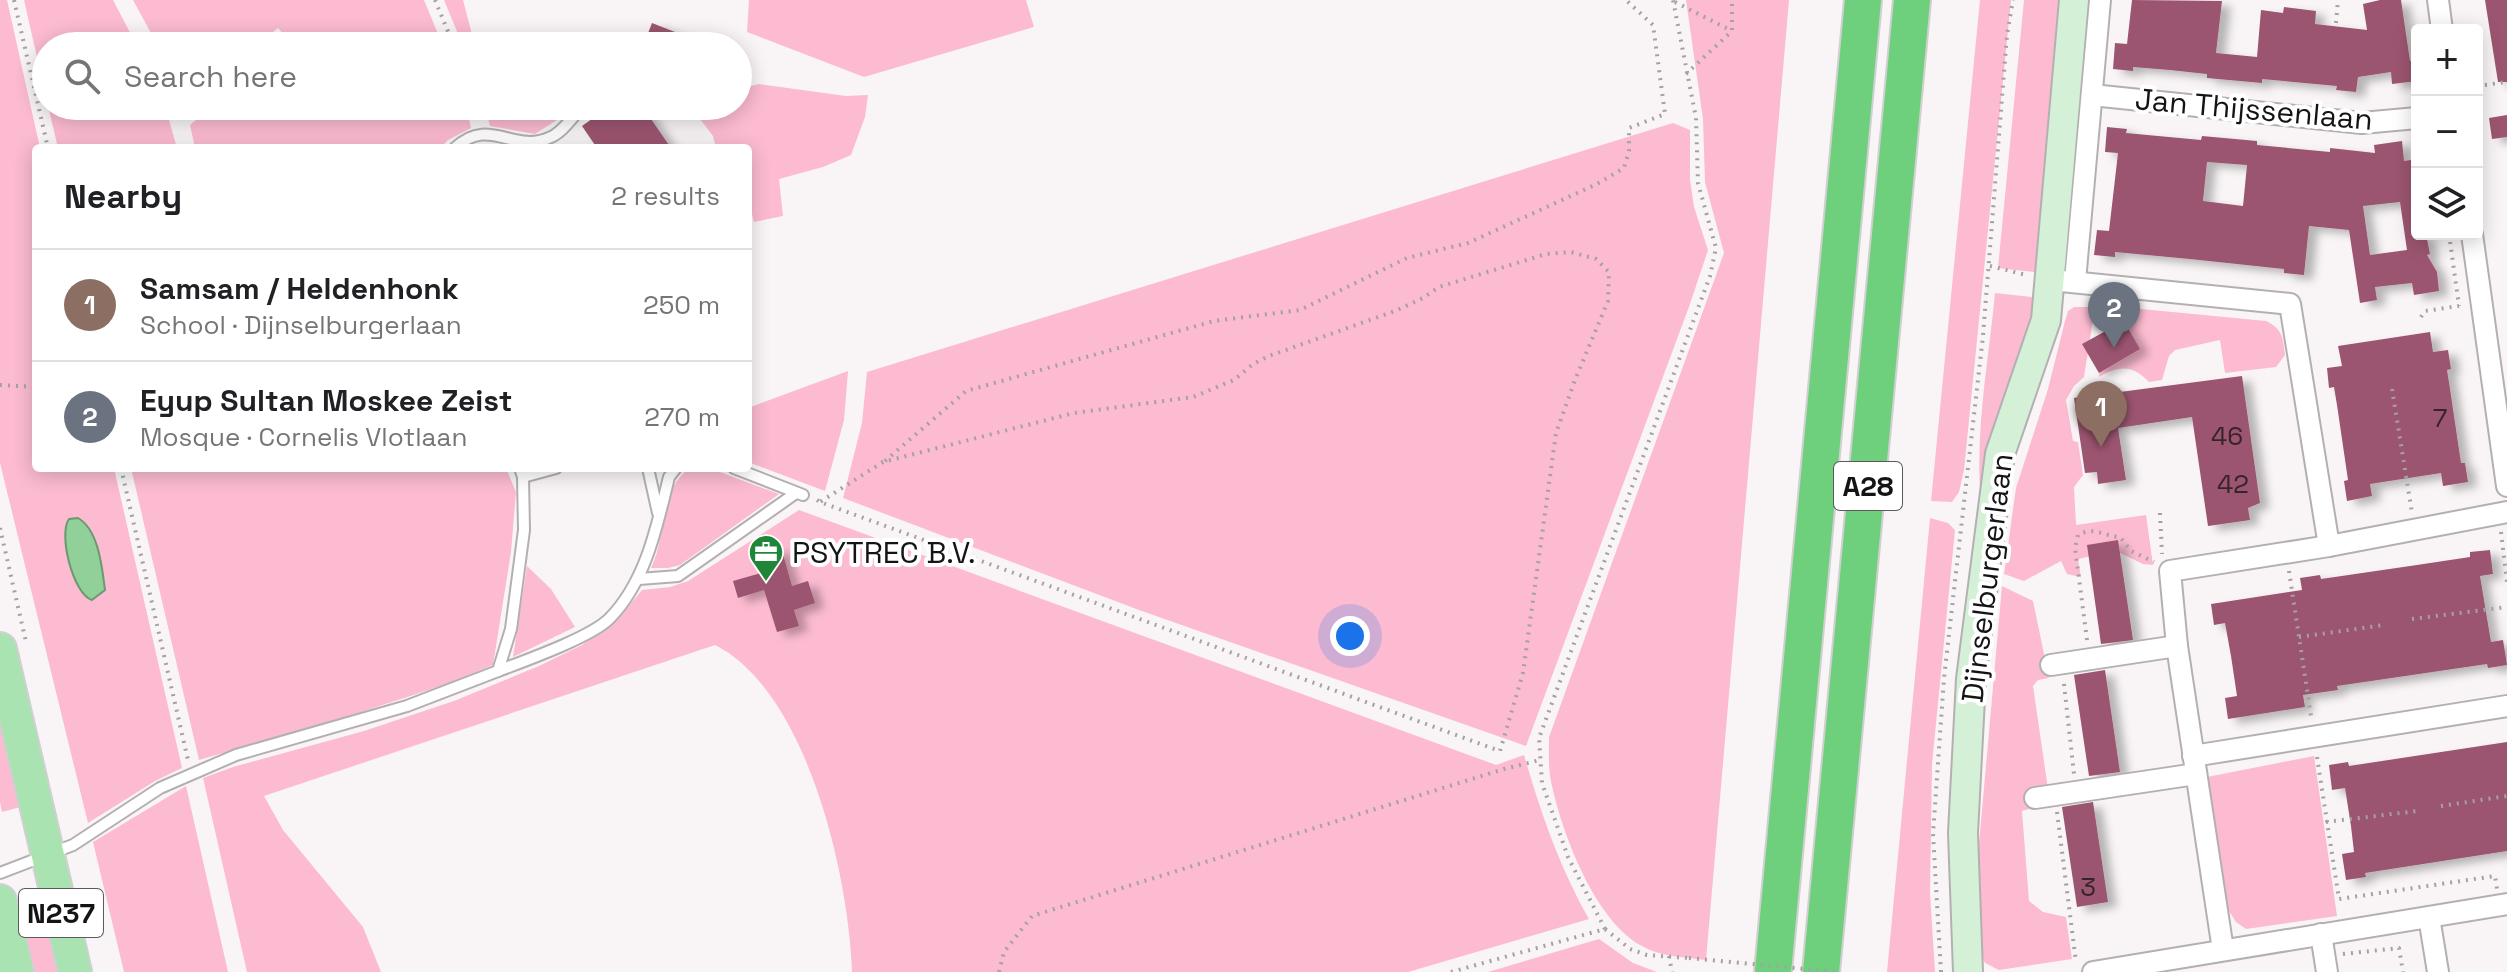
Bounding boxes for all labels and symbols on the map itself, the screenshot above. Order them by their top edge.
street label: Jan Thijssenlaan [2134,79,2374,139]
pin: 2 [2088,282,2140,348]
pin: 1 [2075,381,2127,447]
house number: 7 [2433,401,2447,435]
house number: 46 [2211,419,2243,453]
street label: Dijnselburgerlaan [1952,451,2022,705]
road number: A28 [1834,462,1902,510]
house number: 42 [2217,467,2249,501]
office icon: PSYTREC B.V. [747,533,785,583]
place label: PSYTREC B.V. [792,533,975,572]
your location [1330,616,1370,656]
house number: 3 [2080,870,2096,904]
road number: N237 [19,889,103,937]

